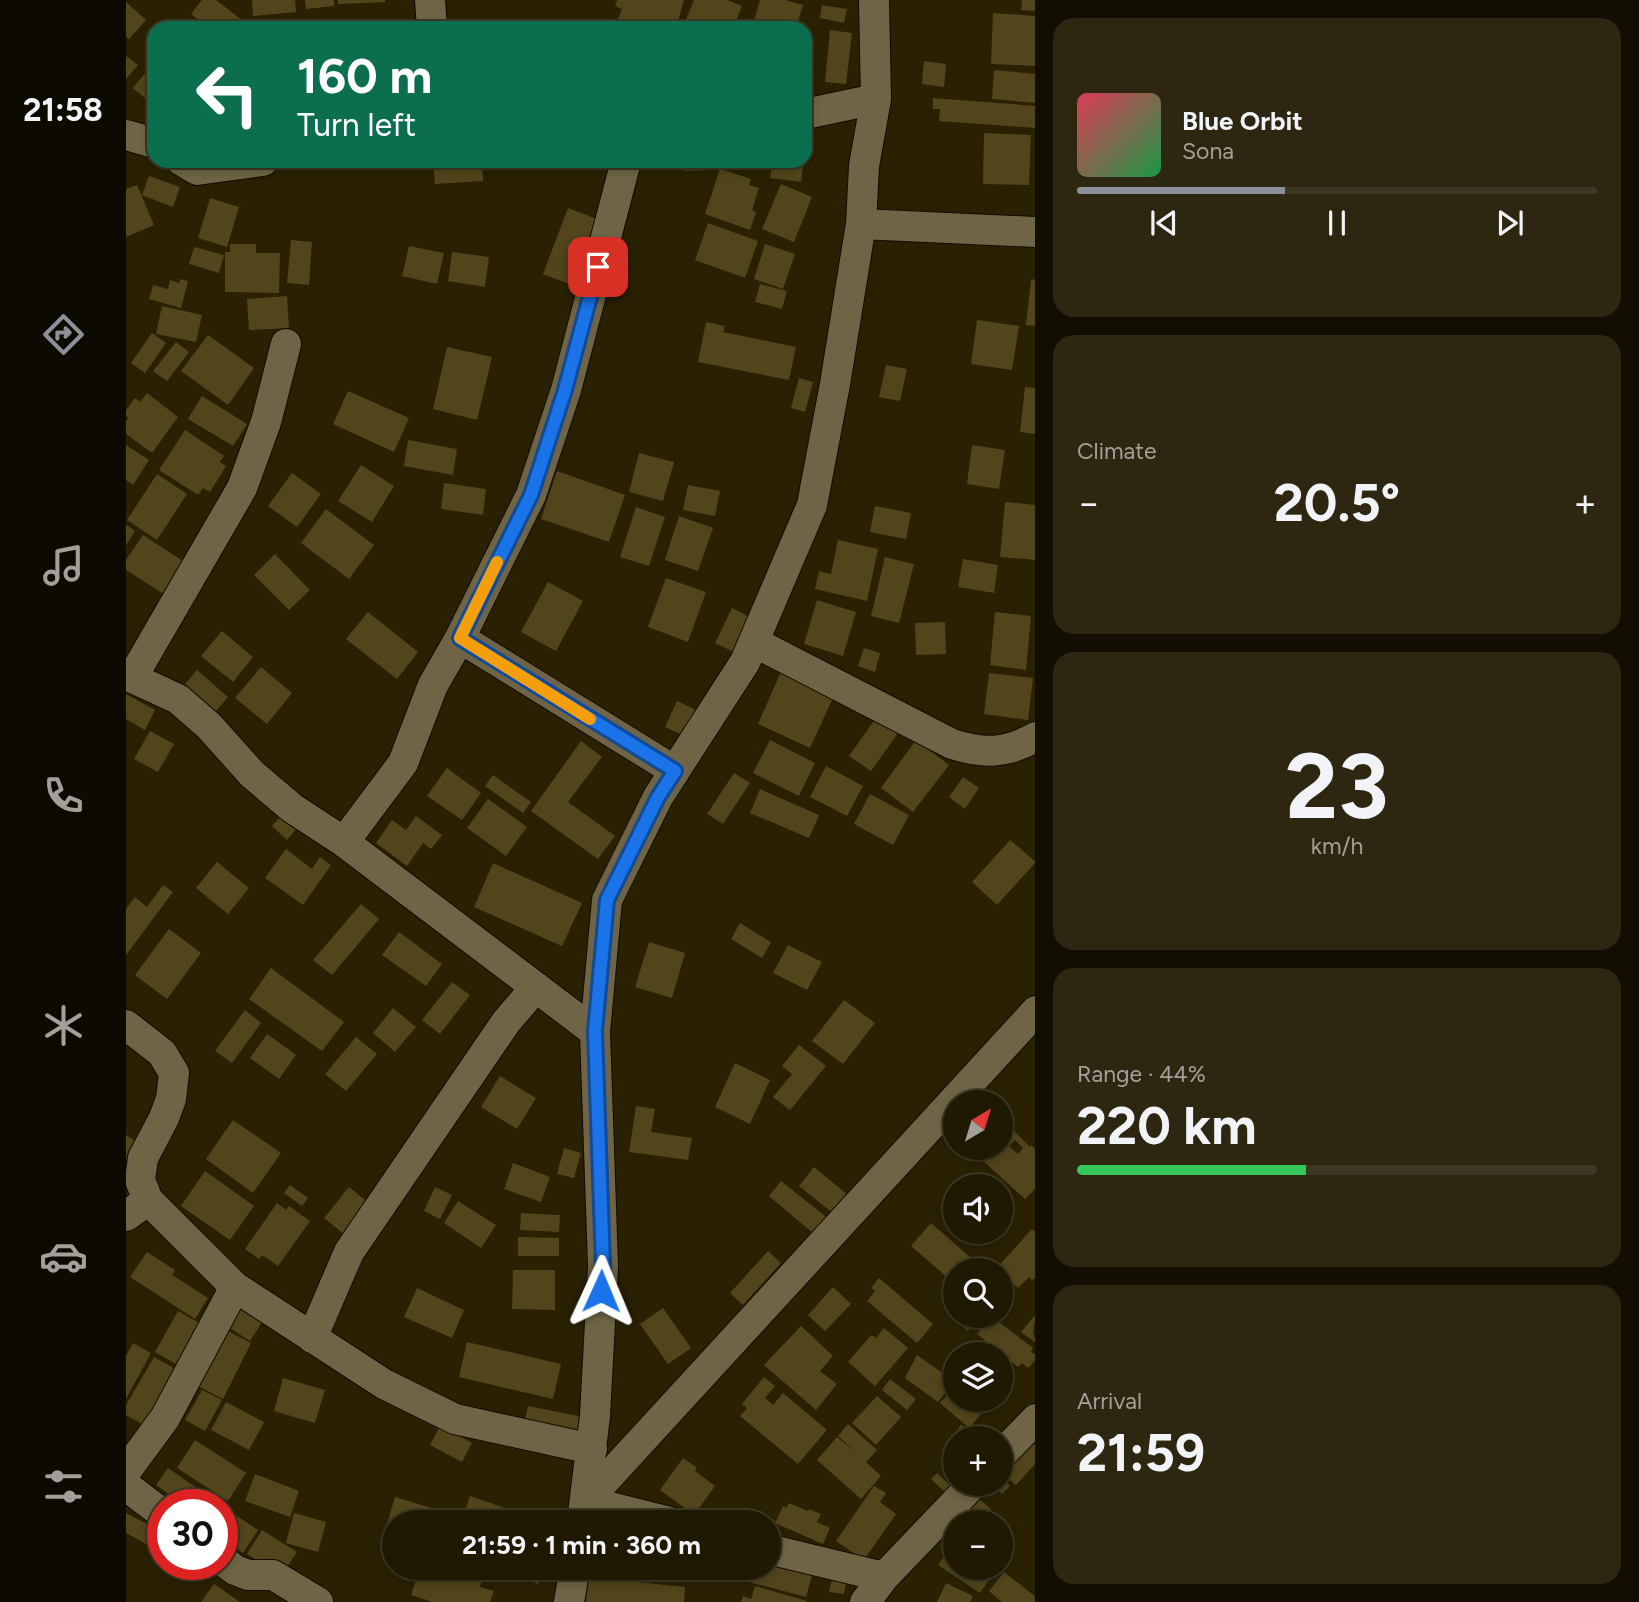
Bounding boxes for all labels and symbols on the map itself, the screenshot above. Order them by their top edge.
pin [568,237,628,297]
north arrow [943,1090,1013,1160]
position arrow [564,1254,638,1328]
speed limit sign: 30 [147,1489,238,1580]

